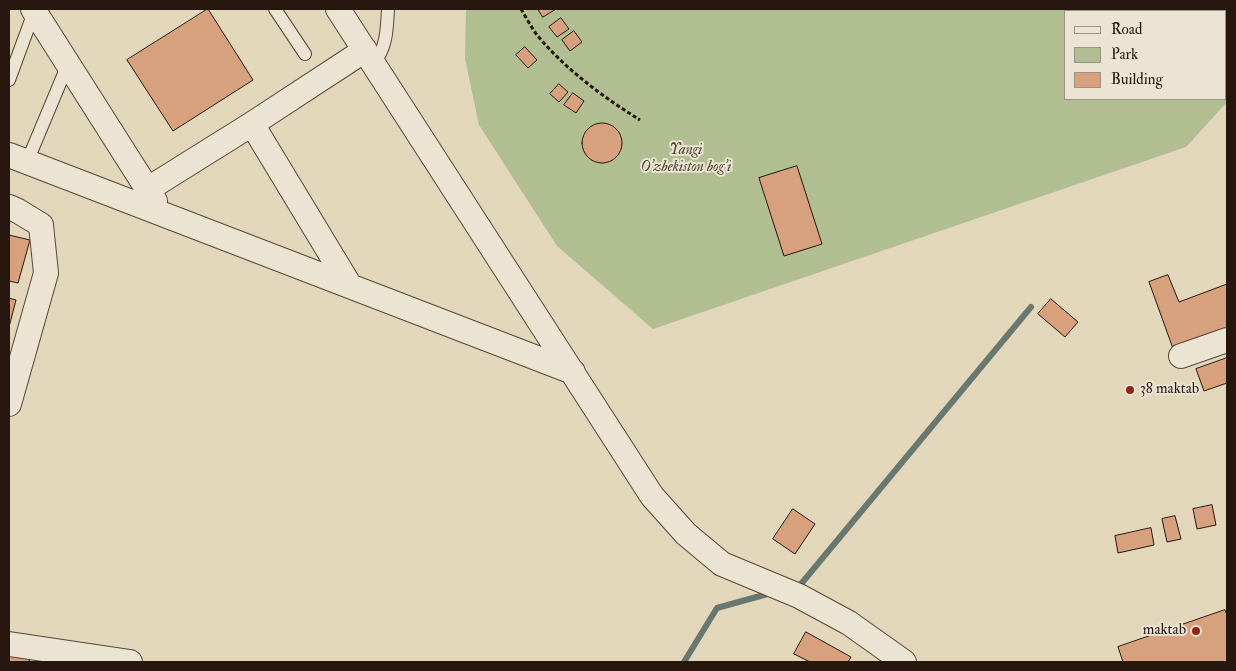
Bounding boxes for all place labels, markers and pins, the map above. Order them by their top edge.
place label: 38 maktab [1140,381,1199,399]
marker: 38 maktab [1124,384,1136,396]
place label: maktab [1143,622,1186,640]
marker: maktab [1190,625,1202,637]

